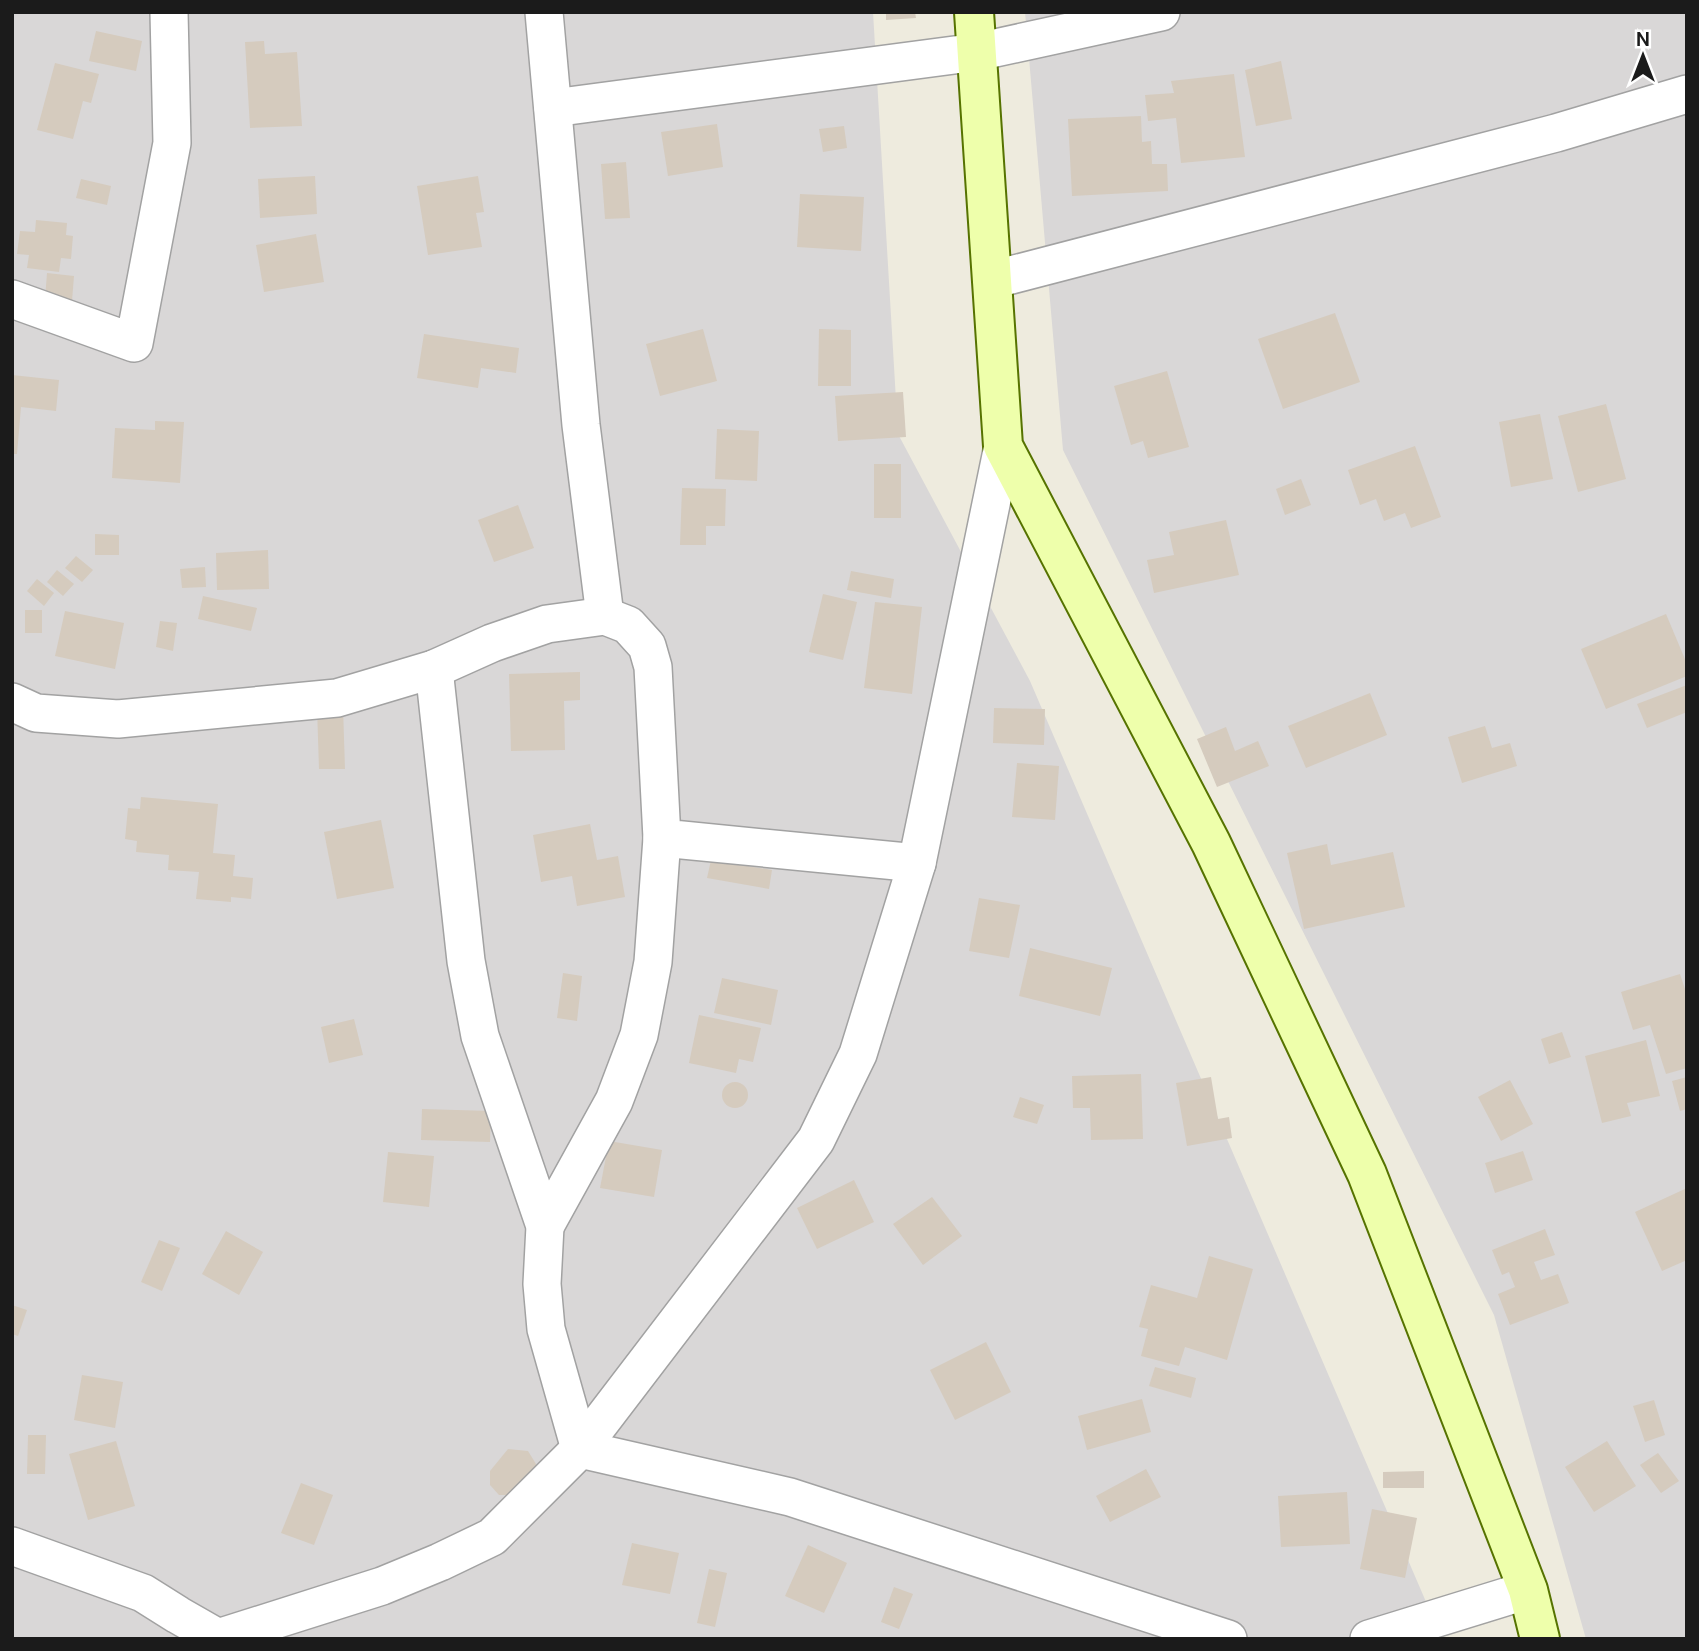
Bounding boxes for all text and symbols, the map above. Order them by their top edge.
north arrow [1608,21,1678,91]
text: N [1636,27,1650,52]

